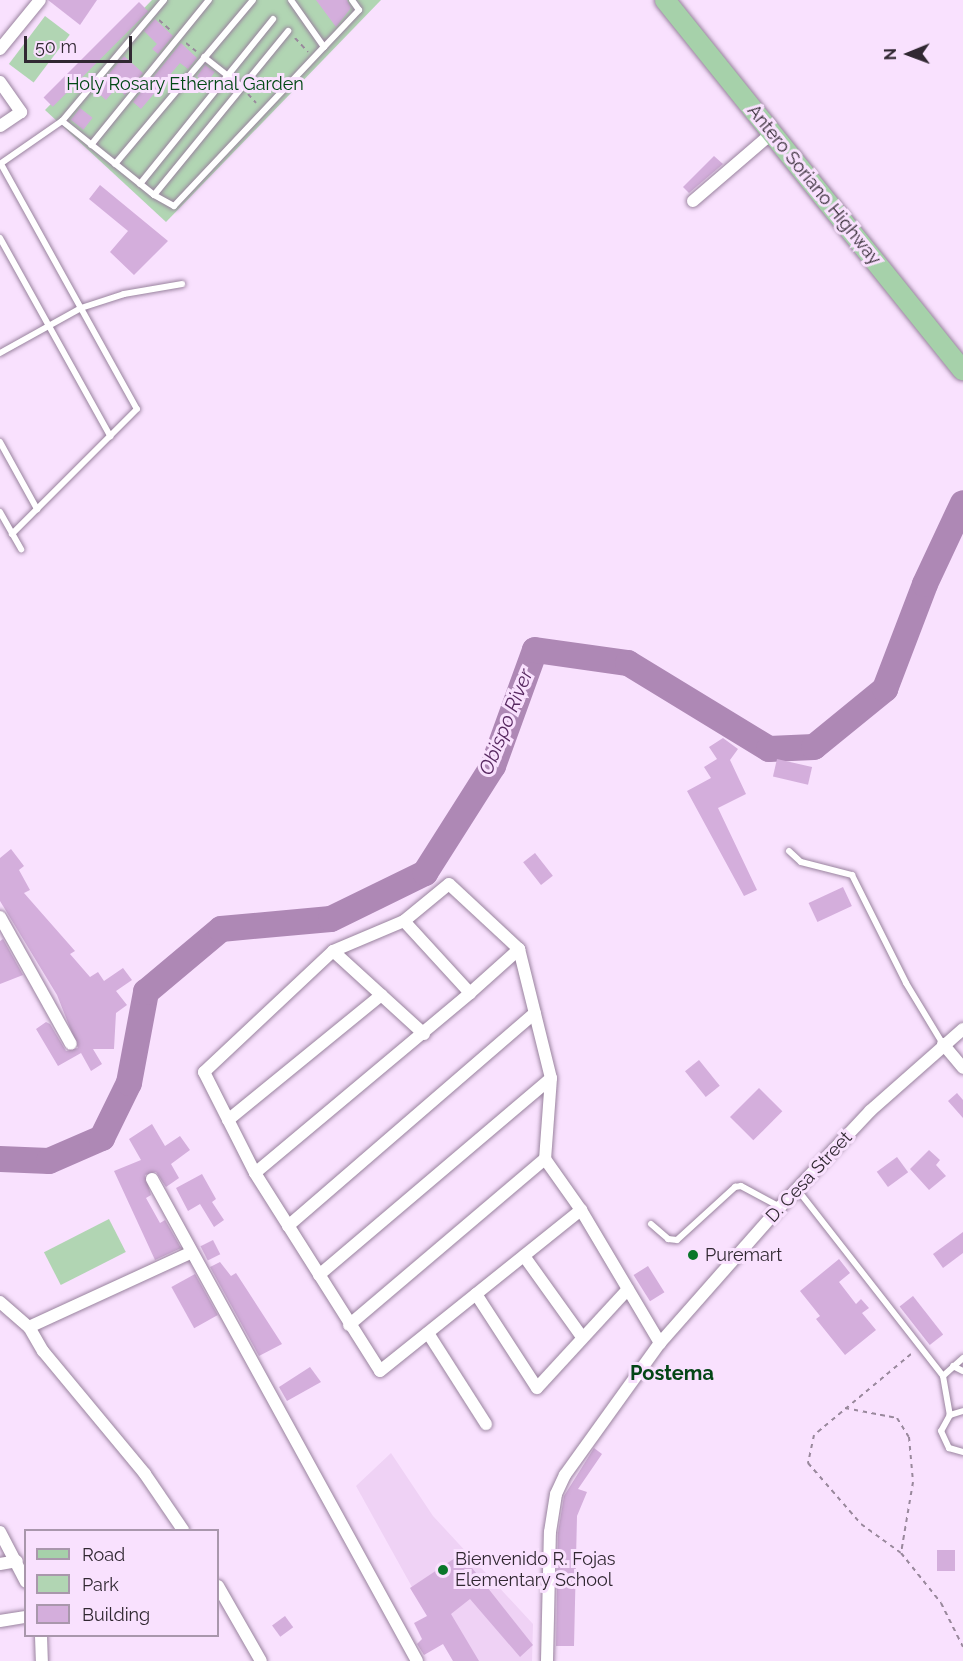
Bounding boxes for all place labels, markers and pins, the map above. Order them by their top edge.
place label: Puremart [705,1244,782,1266]
marker: Puremart [686,1248,700,1262]
place label: Bienvenido R. Fojas Elementary School [455,1549,616,1592]
marker: Bienvenido R. Fojas Elementary School [436,1563,450,1577]

